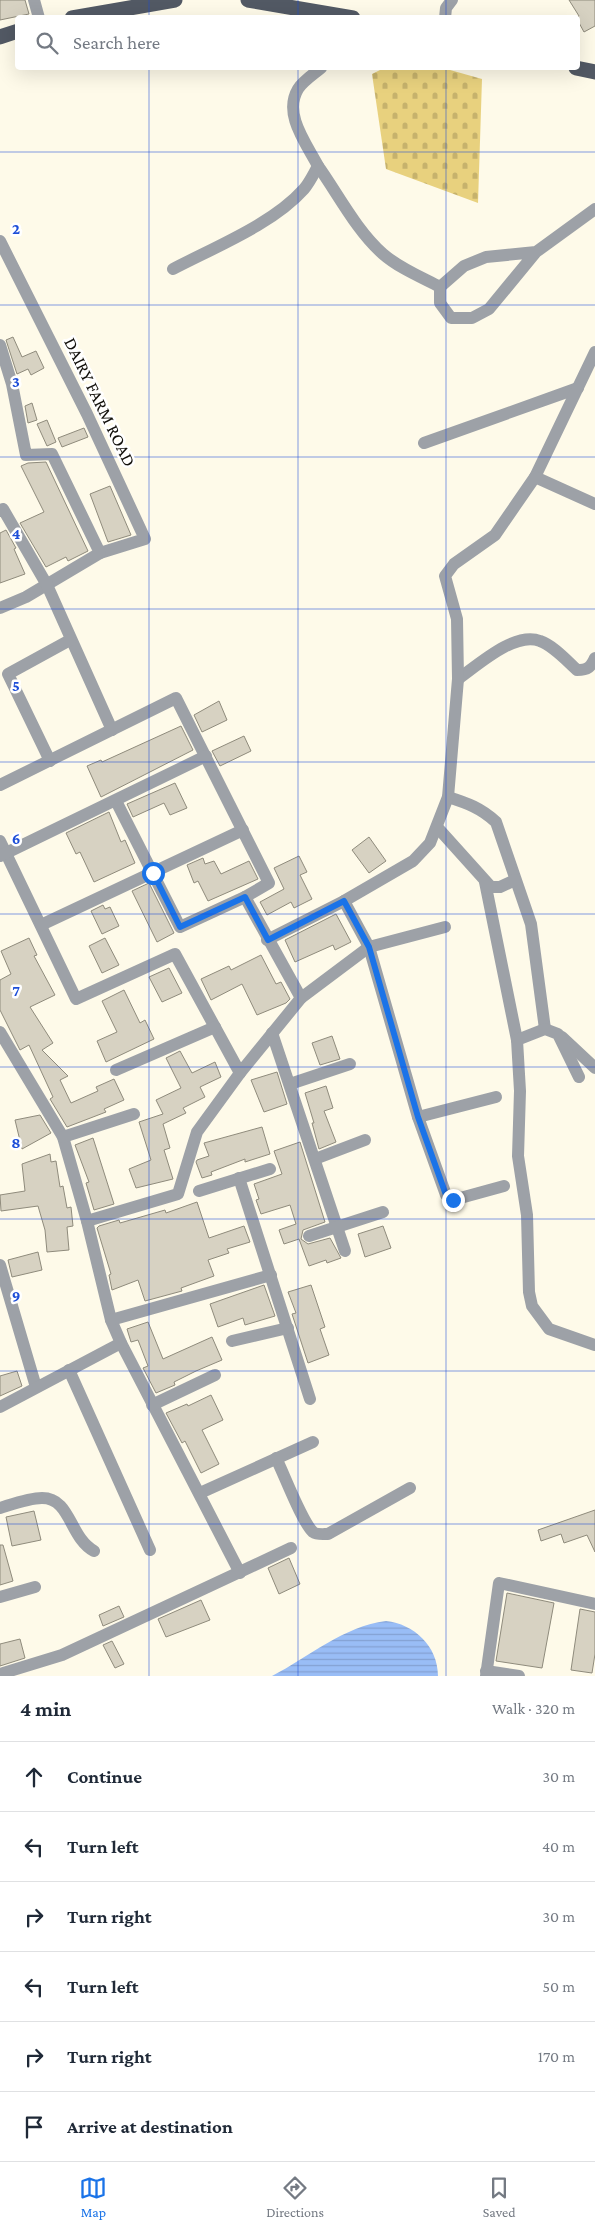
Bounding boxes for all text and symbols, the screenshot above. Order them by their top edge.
search box [15,15,580,70]
icon: search [33,29,61,57]
text: Search here [73,32,160,53]
text: 2 [12,220,20,237]
street label: DAIRY FARM ROAD [60,334,140,470]
text: 3 [12,373,20,390]
text: 4 [12,525,21,542]
text: 5 [12,677,20,694]
text: 6 [12,830,20,847]
route start [142,862,165,885]
text: 7 [12,982,20,999]
text: 8 [11,1134,21,1151]
route end [442,1189,465,1212]
text: 9 [12,1287,20,1304]
text: 4 min [20,1697,71,1721]
text: Walk · 320 m [492,1700,575,1717]
icon: ahead [20,1763,48,1791]
text: Continue [67,1766,142,1787]
text: 30 m [543,1768,575,1785]
icon: left [20,1833,48,1861]
text: Turn left [67,1836,139,1857]
text: 40 m [542,1838,575,1855]
icon: right [20,1903,48,1931]
text: Turn right [67,1906,152,1927]
text: 30 m [543,1908,575,1925]
icon: left [20,1973,48,2001]
text: Turn left [67,1976,139,1997]
text: 50 m [543,1978,575,1995]
icon: right [20,2043,48,2071]
text: Turn right [67,2046,152,2067]
text: 170 m [538,2048,575,2065]
icon: arrive [20,2113,48,2141]
text: Arrive at destination [67,2116,233,2137]
tab: Map [79,2174,107,2220]
tab: Directions [266,2174,324,2220]
tab: Saved [483,2174,516,2220]

